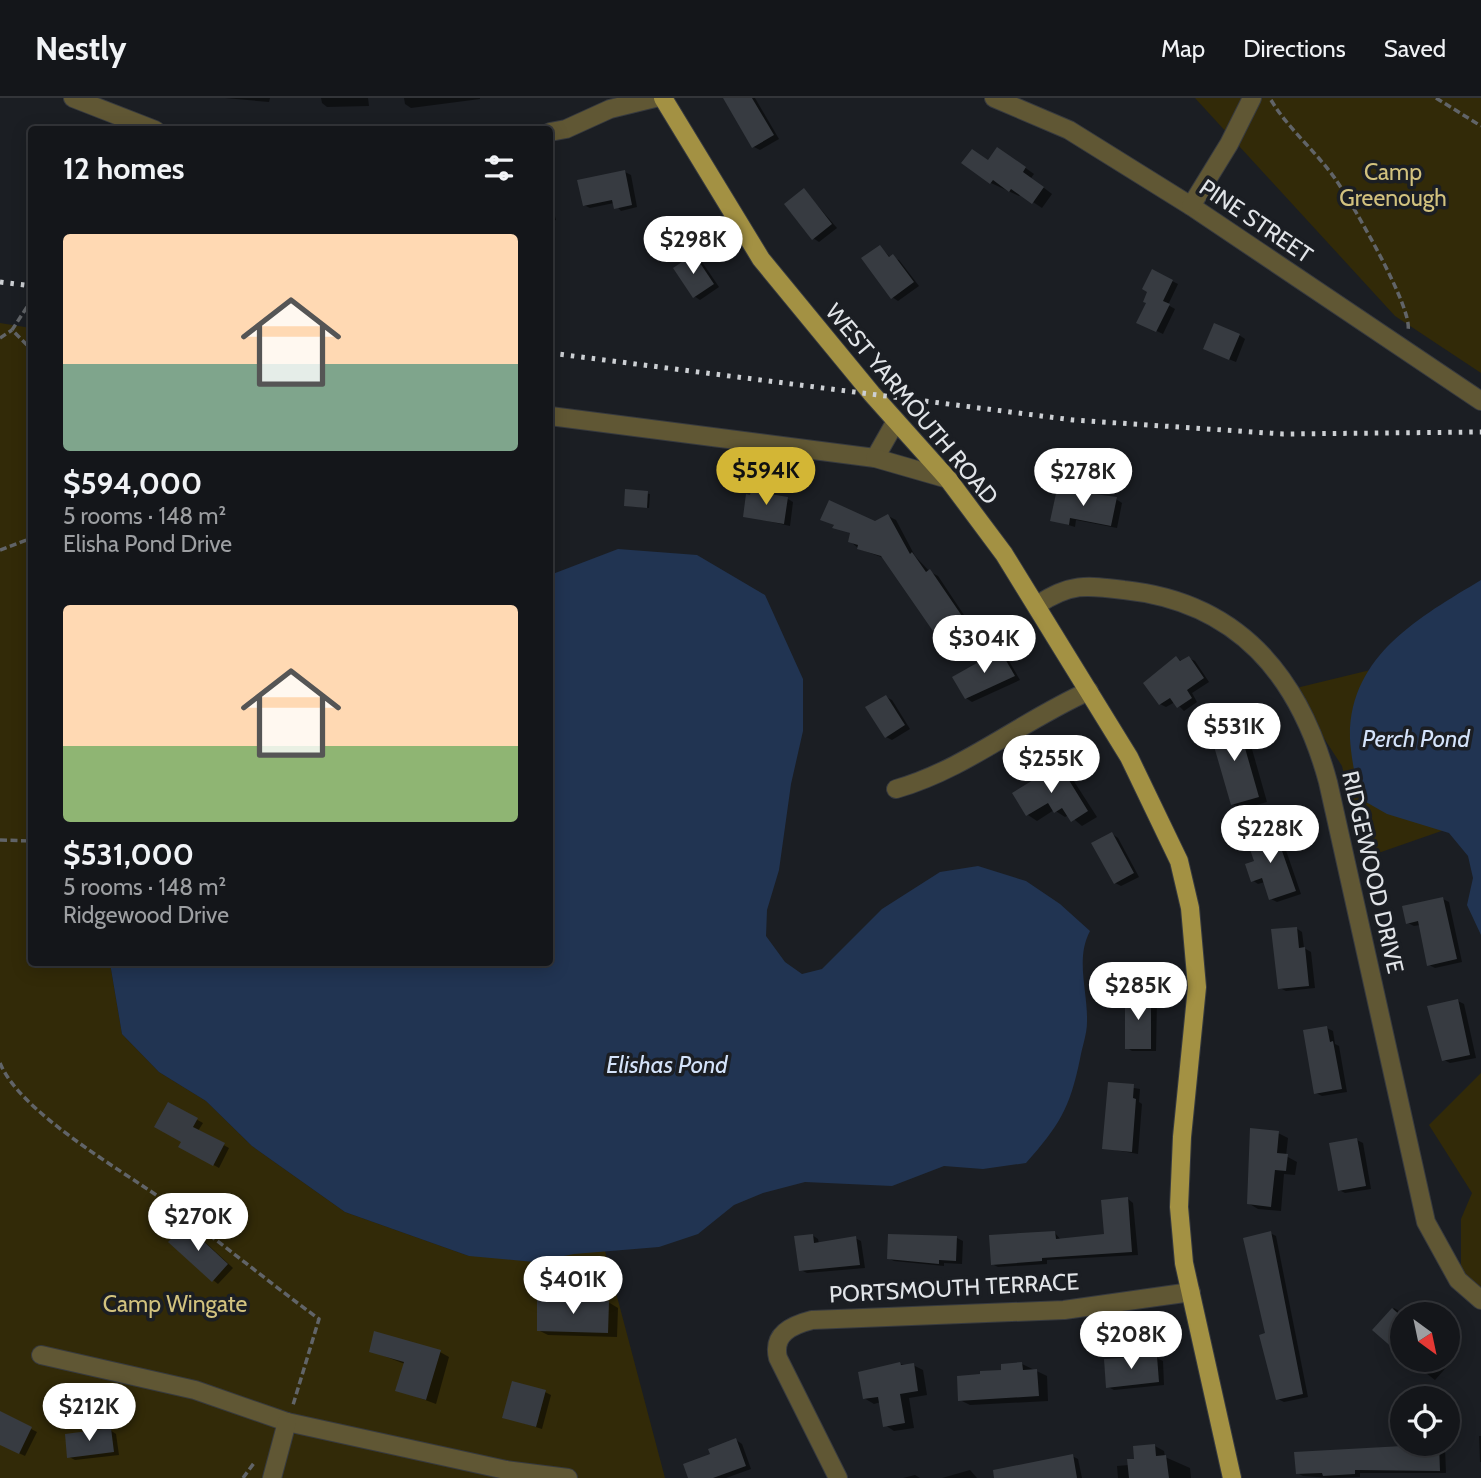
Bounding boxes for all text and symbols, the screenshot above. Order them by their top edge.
text: Nestly [35,28,126,68]
text: Map [1161,34,1205,63]
text: Directions [1243,34,1346,63]
text: Saved [1384,34,1446,63]
icon: filters [480,149,518,187]
text: 12 homes [63,150,185,187]
park label: Camp Greenough [1339,158,1447,212]
street label: PINE STREET [1194,173,1318,269]
pin: $298K [644,216,742,276]
text: $298K [660,225,726,253]
icon: home [228,279,354,405]
street label: WEST YARMOUTH ROAD [820,298,1004,510]
pin: $594K [717,448,815,507]
pin: $278K [1034,448,1132,508]
text: $594K [732,456,800,484]
text: $278K [1050,457,1116,485]
text: $594,000 [63,465,202,502]
text: 5 rooms · 148 m² [63,502,226,530]
text: Elisha Pond Drive [63,530,232,558]
pin: $304K [935,616,1033,675]
text: $304K [949,624,1019,652]
icon: home [228,650,354,776]
pin: $531K [1185,704,1283,763]
text: $531K [1204,712,1265,740]
water label: Perch Pond [1362,724,1470,753]
pin: $255K [1002,736,1100,795]
text: $255K [1019,744,1083,772]
street label: RIDGEWOOD DRIVE [1336,768,1410,976]
pin: $228K [1221,806,1319,865]
text: $228K [1237,814,1303,842]
text: $531,000 [63,836,194,873]
text: 5 rooms · 148 m² [63,873,226,901]
text: Ridgewood Drive [63,901,229,929]
pin: $285K [1089,962,1187,1022]
text: $285K [1105,971,1171,999]
water label: Elishas Pond [606,1050,728,1079]
pin: $270K [149,1194,247,1253]
text: $270K [164,1202,232,1230]
pin: $401K [524,1256,622,1316]
text: $401K [540,1265,606,1293]
street label: PORTSMOUTH TERRACE [828,1267,1080,1309]
park label: Camp Wingate [103,1290,247,1318]
north arrow [1390,1302,1460,1372]
map controls [1390,1302,1460,1456]
pin: $208K [1082,1312,1180,1371]
text: $208K [1096,1320,1166,1348]
pin: $212K [40,1384,138,1443]
button: locate [1390,1386,1460,1456]
text: $212K [59,1392,119,1420]

